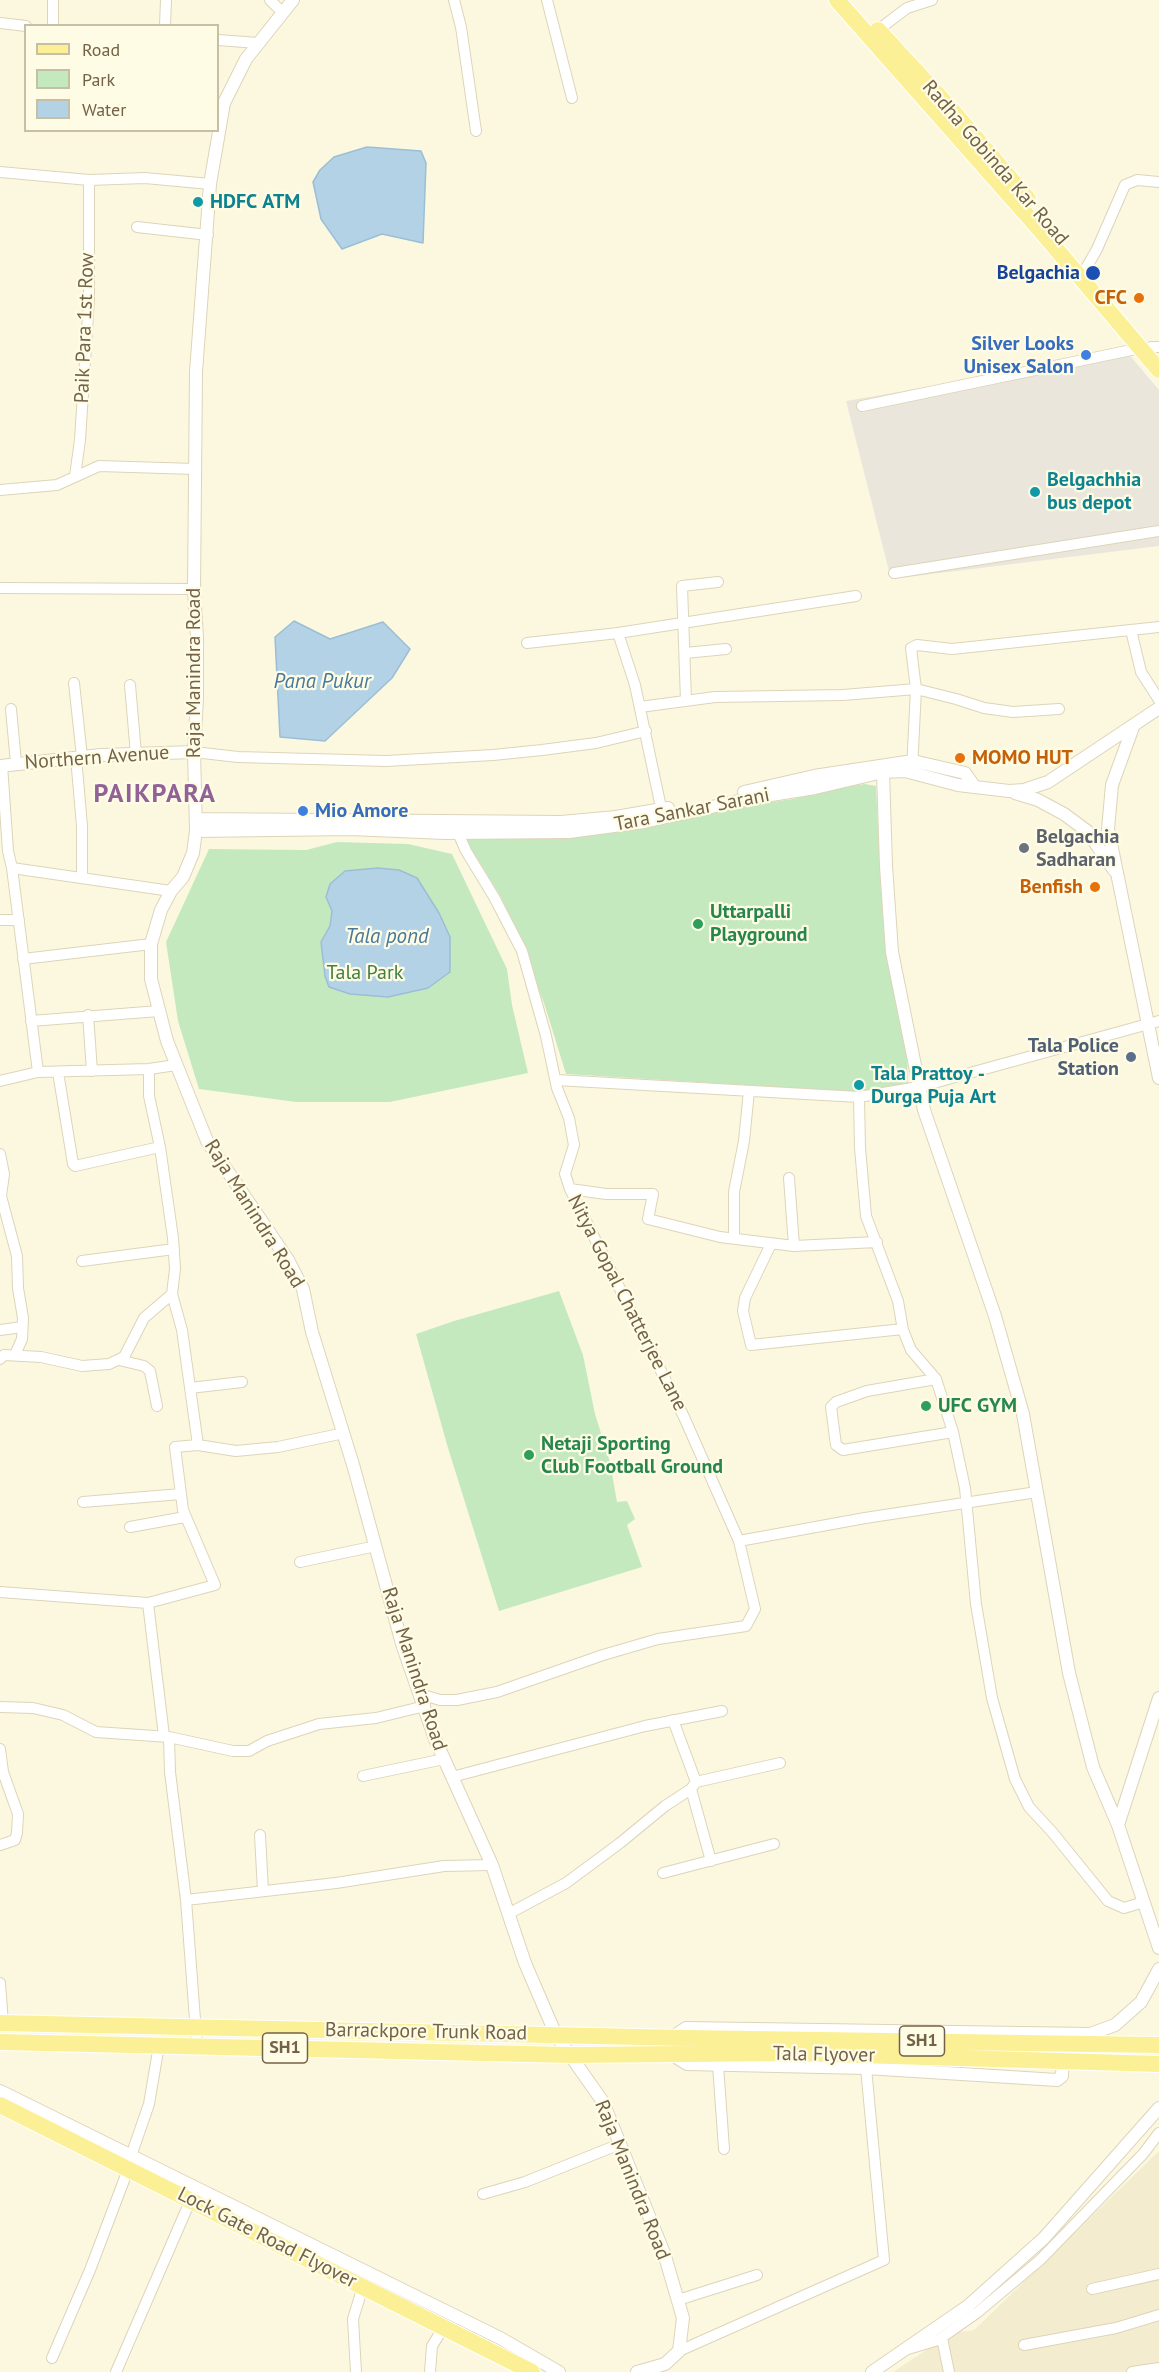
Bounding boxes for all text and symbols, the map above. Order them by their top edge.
legend [24,24,219,132]
text: Road [82,38,120,61]
text: Park [82,68,115,91]
street label: Radha Gobinda Kar Road [917,76,1073,250]
text: Water [82,98,126,121]
place label: HDFC ATM [210,190,300,214]
marker: HDFC ATM [191,195,205,209]
street label: Paik Para 1st Row [70,252,100,404]
place label: Belgachia [997,261,1080,285]
marker: Belgachia [1084,264,1102,282]
place label: CFC [1094,286,1127,310]
marker: CFC [1132,291,1146,305]
place label: Silver Looks Unisex Salon [963,332,1074,379]
marker: Silver Looks Unisex Salon [1079,348,1093,362]
place label: Belgachhia bus depot [1047,468,1141,515]
marker: Belgachhia bus depot [1028,485,1042,499]
street label: Raja Manindra Road [182,588,206,758]
water label: Pana Pukur [273,669,371,695]
street label: Northern Avenue [24,741,170,775]
place label: MOMO HUT [972,746,1073,770]
marker: MOMO HUT [953,751,967,765]
district label: PAIKPARA [93,779,217,811]
street label: Tara Sankar Sarani [612,783,772,837]
place label: Mio Amore [315,799,408,823]
marker: Mio Amore [296,804,310,818]
place label: Belgachia Sadharan [1036,825,1119,872]
marker: Belgachia Sadharan [1017,841,1031,855]
place label: Benfish [1020,875,1083,899]
marker: Benfish [1088,880,1102,894]
place label: Uttarpalli Playground [710,900,808,947]
marker: Uttarpalli Playground [691,917,705,931]
water label: Tala pond [345,924,429,950]
park label: Tala Park [327,961,403,985]
place label: Tala Police Station [1028,1034,1119,1081]
marker: Tala Police Station [1124,1050,1138,1064]
place label: Tala Prattoy - Durga Puja Art [871,1062,996,1109]
marker: Tala Prattoy - Durga Puja Art [852,1078,866,1092]
street label: Raja Manindra Road [199,1135,309,1293]
street label: Nitya Gopal Chatterjee Lane [562,1191,692,1415]
place label: UFC GYM [938,1394,1017,1418]
marker: UFC GYM [919,1399,933,1413]
place label: Netaji Sporting Club Football Ground [541,1432,723,1479]
marker: Netaji Sporting Club Football Ground [522,1448,536,1462]
street label: Raja Manindra Road [376,1584,452,1754]
street label: Barrackpore Trunk Road [325,2018,527,2046]
road number: SH1 [900,2026,944,2056]
road number: SH1 [262,2033,308,2063]
street label: Tala Flyover [773,2042,875,2068]
street label: Raja Manindra Road [589,2097,675,2263]
street label: Lock Gate Road Flyover [173,2182,361,2294]

